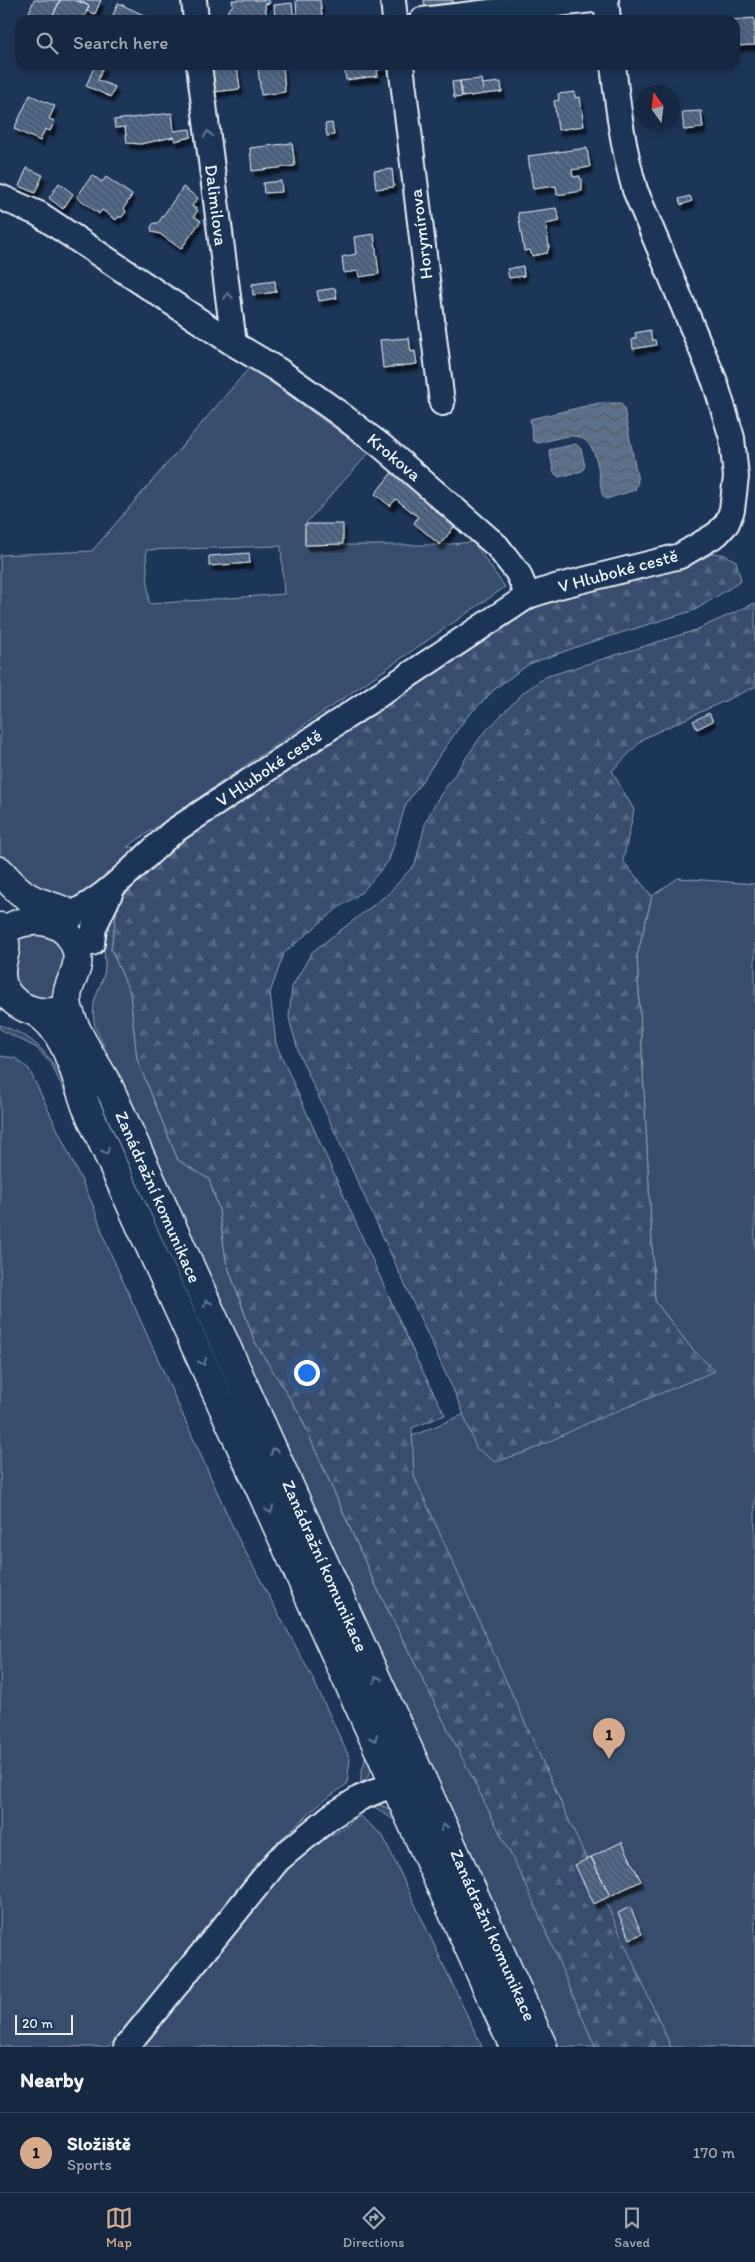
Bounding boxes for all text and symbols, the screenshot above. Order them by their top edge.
search box [15,15,740,70]
icon: search [33,29,61,57]
text: Search here [73,31,168,54]
north arrow [635,85,680,130]
one-way arrow [203,130,214,138]
street label: Dalimilova [200,163,232,247]
street label: Horymírova [404,187,437,281]
one-way arrow [223,291,234,299]
street label: Krokova [363,428,426,486]
street label: V Hluboké cestě [556,544,680,598]
street label: V Hluboké cestě [212,724,326,812]
street label: Zanádražní komunikace [110,1108,206,1286]
one-way arrow [100,1146,111,1155]
one-way arrow [202,1299,213,1308]
one-way arrow [196,1357,207,1366]
your location [294,1360,320,1386]
one-way arrow [269,1447,280,1456]
street label: Zanádražní komunikace [277,1477,373,1655]
one-way arrow [264,1505,274,1514]
one-way arrow [372,1675,383,1684]
pin: 1 [593,1718,625,1759]
one-way arrow [367,1733,378,1742]
one-way arrow [439,1823,450,1832]
street label: Zanádražní komunikace [445,1846,541,2024]
scale bar [15,2012,72,2035]
text: 20 m [22,2015,53,2032]
text: Nearby [20,2067,84,2092]
text: Složiště [67,2132,131,2155]
text: 1 [32,2143,40,2162]
text: 170 m [693,2143,735,2162]
text: Sports [67,2155,112,2174]
tab: Map [105,2204,133,2251]
tab: Directions [343,2204,404,2251]
tab: Saved [614,2204,650,2251]

